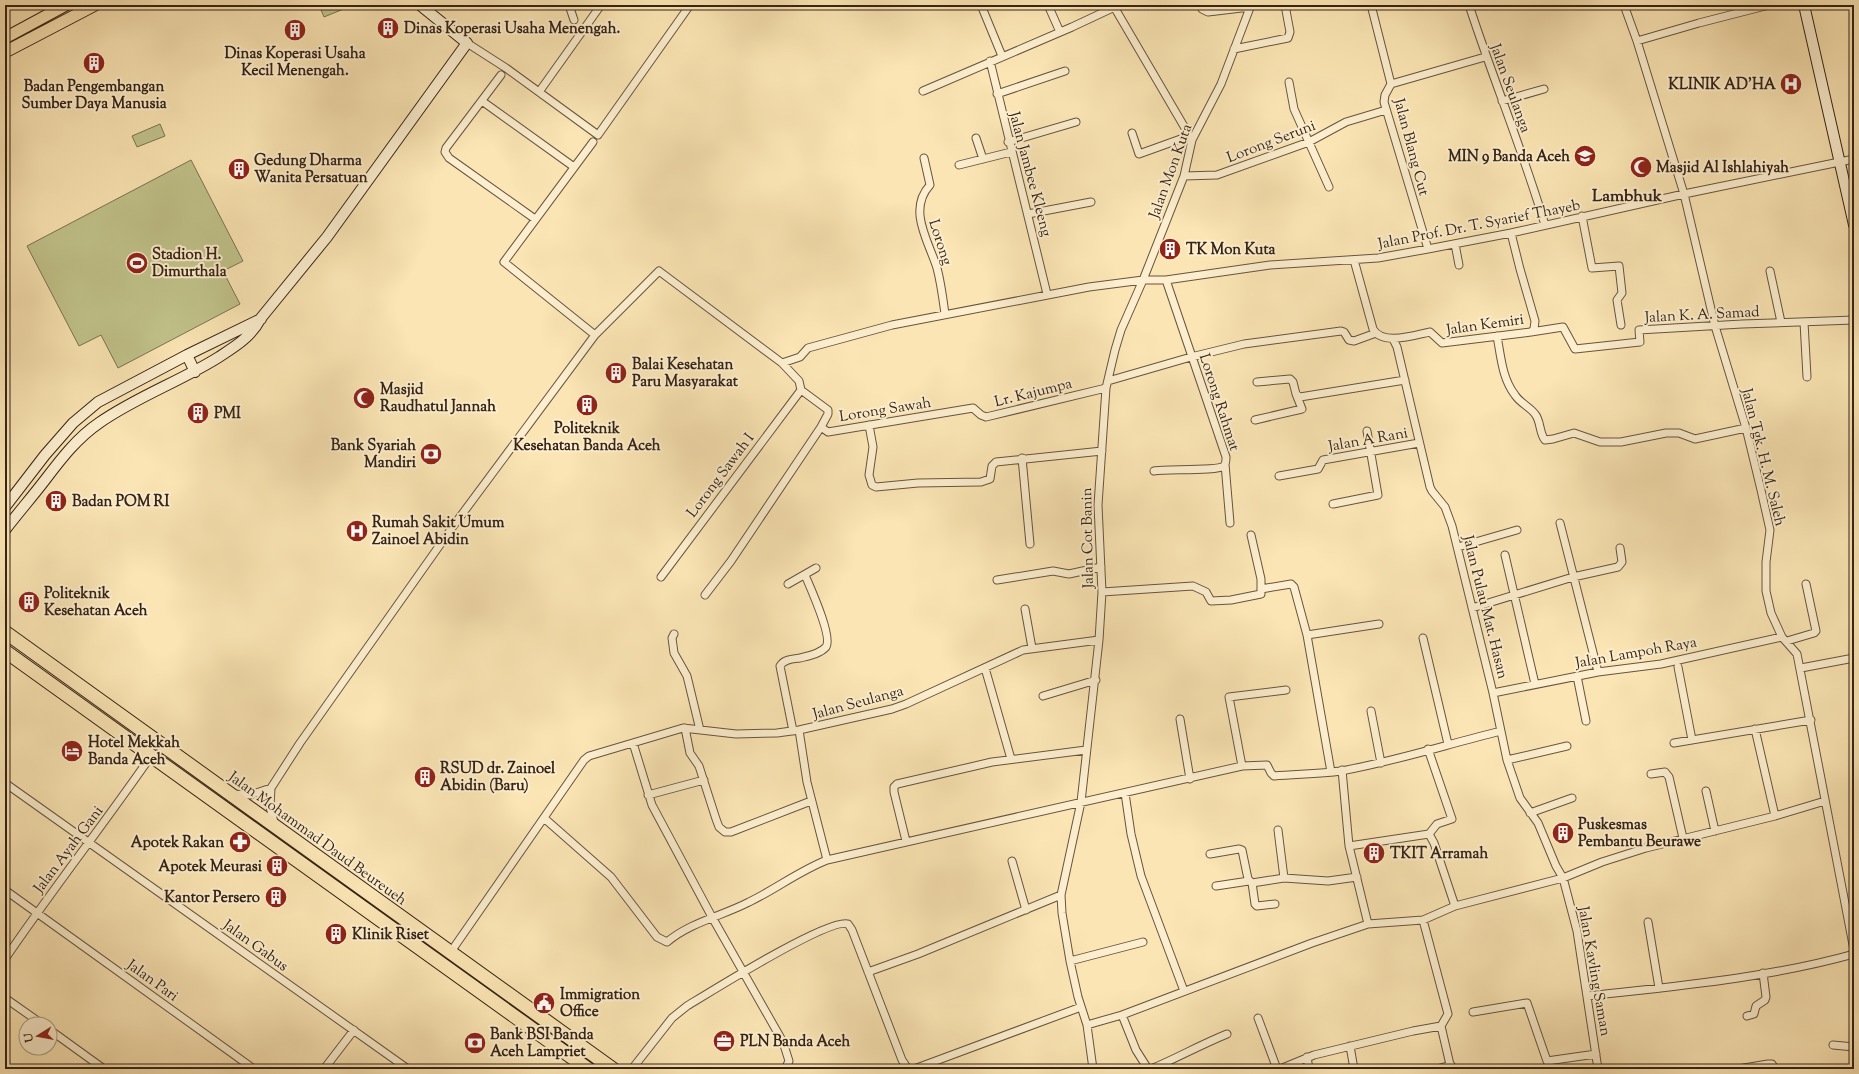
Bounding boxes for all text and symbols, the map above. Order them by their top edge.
building icon: Dinas Koperasi Usaha Menengah. [375,15,401,41]
building icon: Dinas Koperasi Usaha Kecil Menengah. [282,17,308,43]
place label: Dinas Koperasi Usaha Menengah. [404,19,620,40]
street label: Jalan Seulanga [1483,40,1535,136]
place label: Dinas Koperasi Usaha Kecil Menengah. [224,44,366,82]
building icon: Badan Pengembangan Sumber Daya Manusia [81,50,107,76]
hospital icon: KLINIK AD'HA [1778,71,1804,97]
place label: KLINIK AD'HA [1668,75,1777,96]
place label: Badan Pengembangan Sumber Daya Manusia [21,77,167,115]
street label: Jalan Blang Cut [1387,96,1434,198]
street label: Jalan Jambee Kleeng [1003,109,1056,239]
street label: Lorong Seruni [1224,116,1319,169]
street label: Jalan Mon Kuta [1144,121,1198,223]
school or university icon: MIN 9 Banda Aceh [1572,143,1598,169]
place label: MIN 9 Banda Aceh [1448,147,1570,168]
place label: Gedung Dharma Wanita Persatuan [254,151,368,189]
mosque icon: Masjid Al Ishlahiyah [1628,154,1654,180]
building icon: Gedung Dharma Wanita Persatuan [226,156,252,182]
place label: Masjid Al Ishlahiyah [1656,158,1789,179]
district label: Lambhuk [1592,185,1663,209]
street label: Jalan Prof. Dr. T. Syarief Thayeb [1375,196,1582,256]
street label: Lorong [922,217,957,268]
building icon: TK Mon Kuta [1157,236,1183,262]
place label: TK Mon Kuta [1186,240,1276,261]
place label: Stadion H. Dimurthala [152,245,227,283]
sports icon: Stadion H. Dimurthala [124,250,150,276]
street label: Jalan K. A. Samad [1643,302,1760,329]
street label: Jalan Kemiri [1444,310,1525,341]
street label: Lorong Rahmat [1193,351,1244,454]
place label: Balai Kesehatan Paru Masyarakat [632,355,739,393]
building icon: Balai Kesehatan Paru Masyarakat [603,360,629,386]
street label: Lr. Kajumpa [992,374,1075,413]
place label: Masjid Raudhatul Jannah [380,380,496,418]
mosque icon: Masjid Raudhatul Jannah [351,385,377,411]
street label: Jalan Tgk. H. M. Saleh [1735,385,1790,529]
building icon: Politeknik Kesehatan Banda Aceh [574,392,600,418]
street label: Lorong Sawah [838,393,933,428]
building icon: PMI [185,400,211,426]
place label: PMI [214,404,241,425]
place label: Politeknik Kesehatan Banda Aceh [513,419,661,457]
street label: Jalan A Rani [1326,423,1410,458]
street label: Lorong Sawah I [682,429,760,523]
place label: Bank Syariah Mandiri [331,436,417,474]
bank icon: Bank Syariah Mandiri [418,441,444,467]
street label: Jalan Cot Banin [1077,487,1100,590]
building icon: Badan POM RI [43,488,69,514]
place label: Badan POM RI [72,492,169,513]
place label: Rumah Sakit Umum Zainoel Abidin [372,513,505,551]
hospital icon: Rumah Sakit Umum Zainoel Abidin [344,518,370,544]
street label: Jalan Pulau Mat. Hasan [1456,532,1513,681]
place label: Politeknik Kesehatan Aceh [44,584,148,622]
building icon: Politeknik Kesehatan Aceh [16,589,42,615]
street label: Jalan Lampoh Raya [1573,632,1699,675]
street label: Jalan Seulanga [810,681,906,726]
place label: Hotel Mekkah Banda Aceh [88,733,180,771]
hotel icon: Hotel Mekkah Banda Aceh [59,738,85,764]
place label: RSUD dr. Zainoel Abidin (Baru) [440,759,556,797]
building icon: RSUD dr. Zainoel Abidin (Baru) [412,764,438,790]
street label: Jalan Mohammad Daud Beureueh [223,767,411,911]
street label: Jalan Ayah Gani [29,802,109,899]
place label: Puskesmas Pembantu Beurawe [1578,815,1701,853]
building icon: Puskesmas Pembantu Beurawe [1550,820,1576,846]
pharmacy icon: Apotek Rakan [227,829,253,855]
place label: Apotek Rakan [130,833,224,854]
building icon: TKIT Arramah [1361,840,1387,866]
place label: TKIT Arramah [1390,844,1488,865]
building icon: Apotek Meurasi [264,853,290,879]
place label: Apotek Meurasi [158,857,263,878]
building icon: Kantor Persero [263,884,289,910]
place label: Kantor Persero [164,888,260,909]
street label: Jalan Kavling Saman [1572,904,1615,1038]
street label: Jalan Gabus [217,915,292,977]
building icon: Klinik Riset [323,921,349,947]
place label: Klinik Riset [352,925,430,946]
street label: Jalan Pari [121,955,182,1007]
place label: Immigration Office [560,985,640,1023]
public building icon: Immigration Office [531,990,557,1016]
north arrow [18,1016,58,1056]
place label: Bank BSI Banda Aceh Lampriet [490,1025,594,1063]
office icon: PLN Banda Aceh [711,1028,737,1054]
bank icon: Bank BSI Banda Aceh Lampriet [462,1030,488,1056]
text: U [20,1032,38,1045]
place label: PLN Banda Aceh [740,1032,850,1053]

